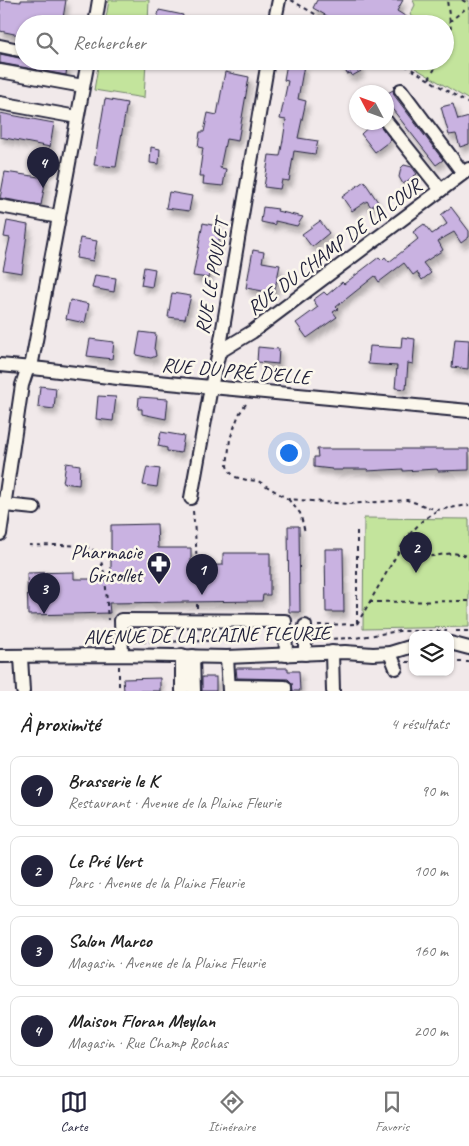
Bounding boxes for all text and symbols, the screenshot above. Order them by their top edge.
search box [15,15,454,70]
icon: search [33,29,61,57]
text: Rechercher [73,31,146,55]
north arrow [349,85,394,130]
pin: 4 [27,147,59,188]
street label: RUE DU CHAMP DE LA COUR [242,172,428,321]
street label: RUE LE POULET [190,213,235,336]
street label: RUE DU PRÉ D'ELLE [161,352,314,390]
your location [276,440,302,466]
pin: 2 [400,532,432,573]
place label: Pharmacie Grisollet [71,540,144,588]
pharmacy icon: Pharmacie Grisollet [146,551,172,585]
pin: 1 [186,554,218,595]
pin: 3 [28,573,60,614]
street label: AVENUE DE LA PLAINE FLEURIE [84,620,333,650]
map controls [409,631,454,676]
button: layers [409,631,454,676]
text: À proximité [20,711,100,737]
text: 4 résultats [390,714,449,734]
text: Brasserie le K [68,769,158,793]
text: 1 [33,781,41,801]
text: 90 m [421,781,448,801]
text: Restaurant · Avenue de la Plaine Fleurie [68,793,281,813]
text: Le Pré Vert [68,849,141,873]
text: 2 [33,861,41,881]
text: 100 m [414,861,448,881]
text: Parc · Avenue de la Plaine Fleurie [68,873,244,893]
text: Salon Marco [68,929,152,953]
text: 3 [33,941,41,961]
text: 160 m [414,941,448,961]
text: Magasin · Avenue de la Plaine Fleurie [68,953,265,973]
text: Maison Floran Meylan [68,1009,215,1033]
text: 4 [33,1021,41,1041]
text: 200 m [414,1021,448,1041]
text: Magasin · Rue Champ Rochas [68,1033,228,1053]
tab: Carte [60,1088,88,1135]
tab: Itinéraire [208,1088,255,1135]
tab: Favoris [375,1088,409,1135]

